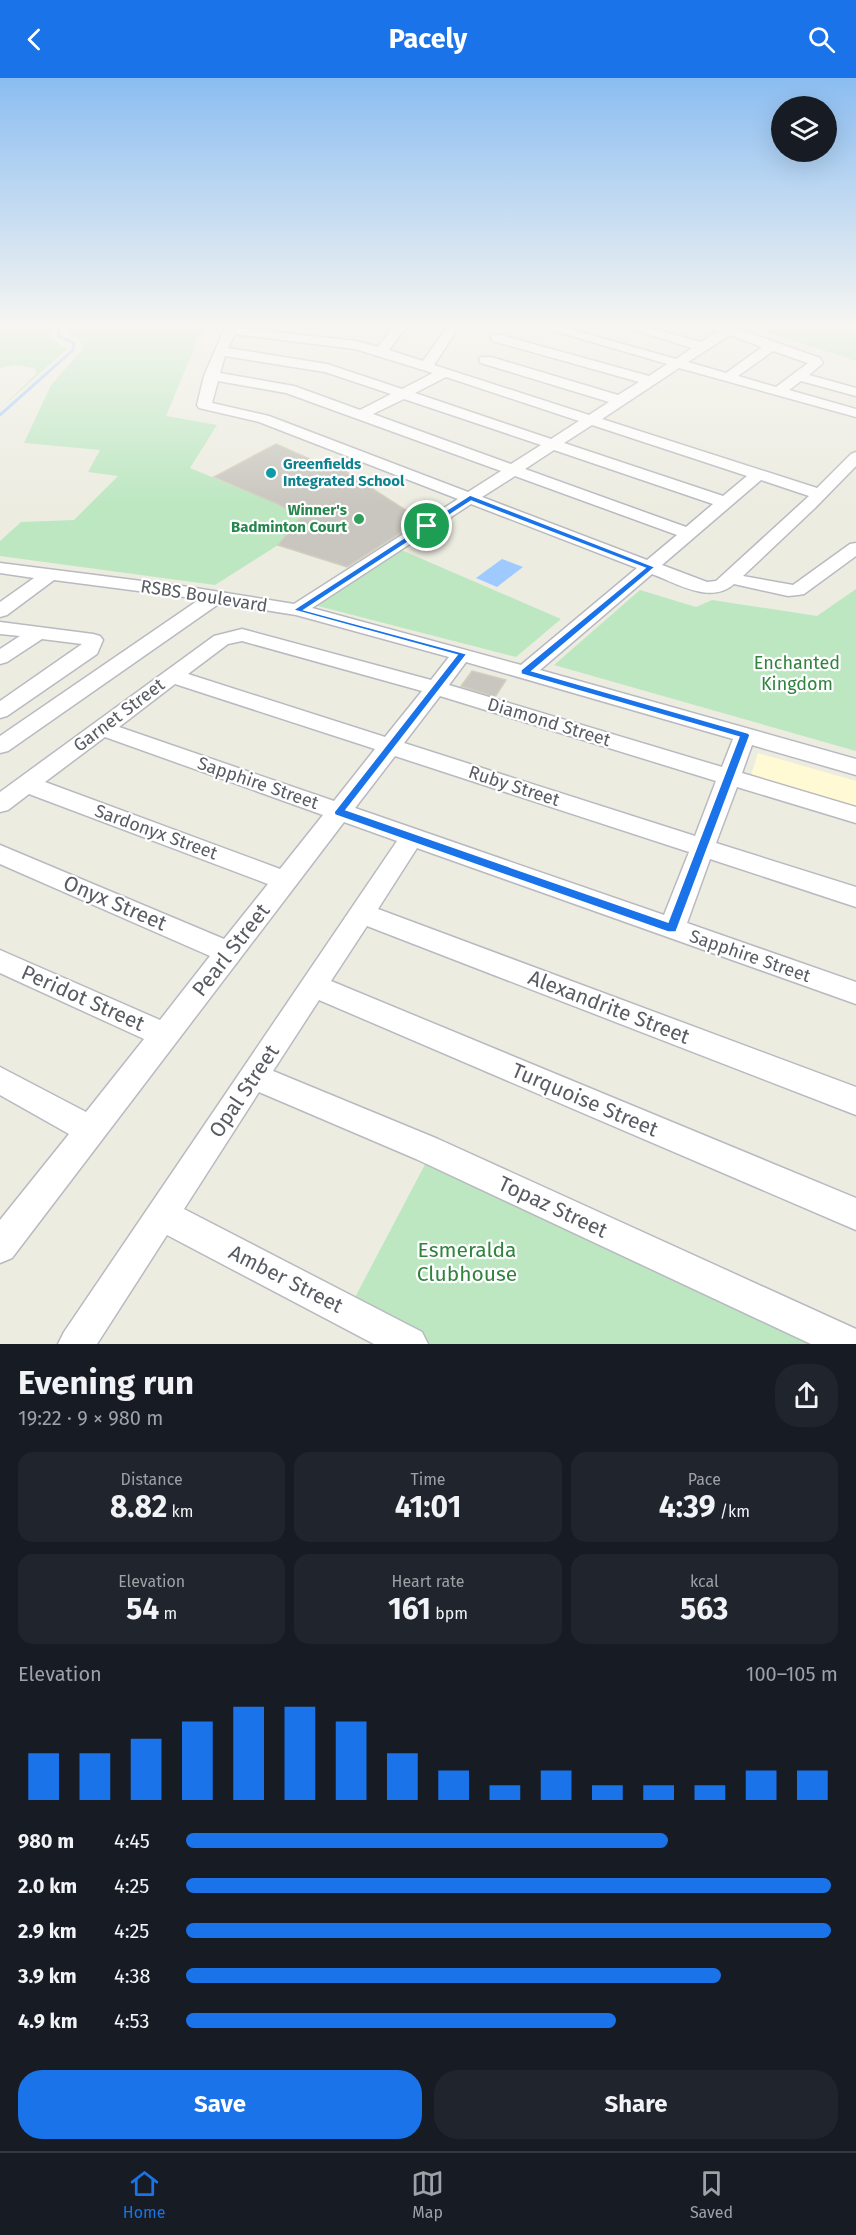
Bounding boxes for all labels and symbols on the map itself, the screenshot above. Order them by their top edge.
place label: Greenfields Integrated School [283,455,405,490]
marker: Greenfields Integrated School [264,466,278,480]
pin [401,500,452,551]
place label: Winner's Badminton Court [231,501,347,536]
marker: Winner's Badminton Court [352,512,366,526]
street label: RSBS Boulevard [139,575,269,617]
park label: Enchanted Kingdom [754,652,840,695]
street label: Garnet Street [69,673,169,756]
street label: Diamond Street [485,693,614,751]
street label: Sapphire Street [195,752,322,814]
street label: Ruby Street [466,761,563,811]
street label: Sardonyx Street [92,800,221,865]
street label: Onyx Street [59,870,171,937]
street label: Pearl Street [187,898,276,1002]
street label: Sapphire Street [687,925,814,987]
street label: Peridot Street [17,959,149,1037]
street label: Alexandrite Street [525,964,694,1050]
street label: Opal Street [203,1039,285,1142]
street label: Turquoise Street [508,1057,662,1143]
street label: Topaz Street [494,1170,612,1244]
park label: Esmeralda Clubhouse [417,1237,517,1287]
street label: Amber Street [225,1239,348,1319]

